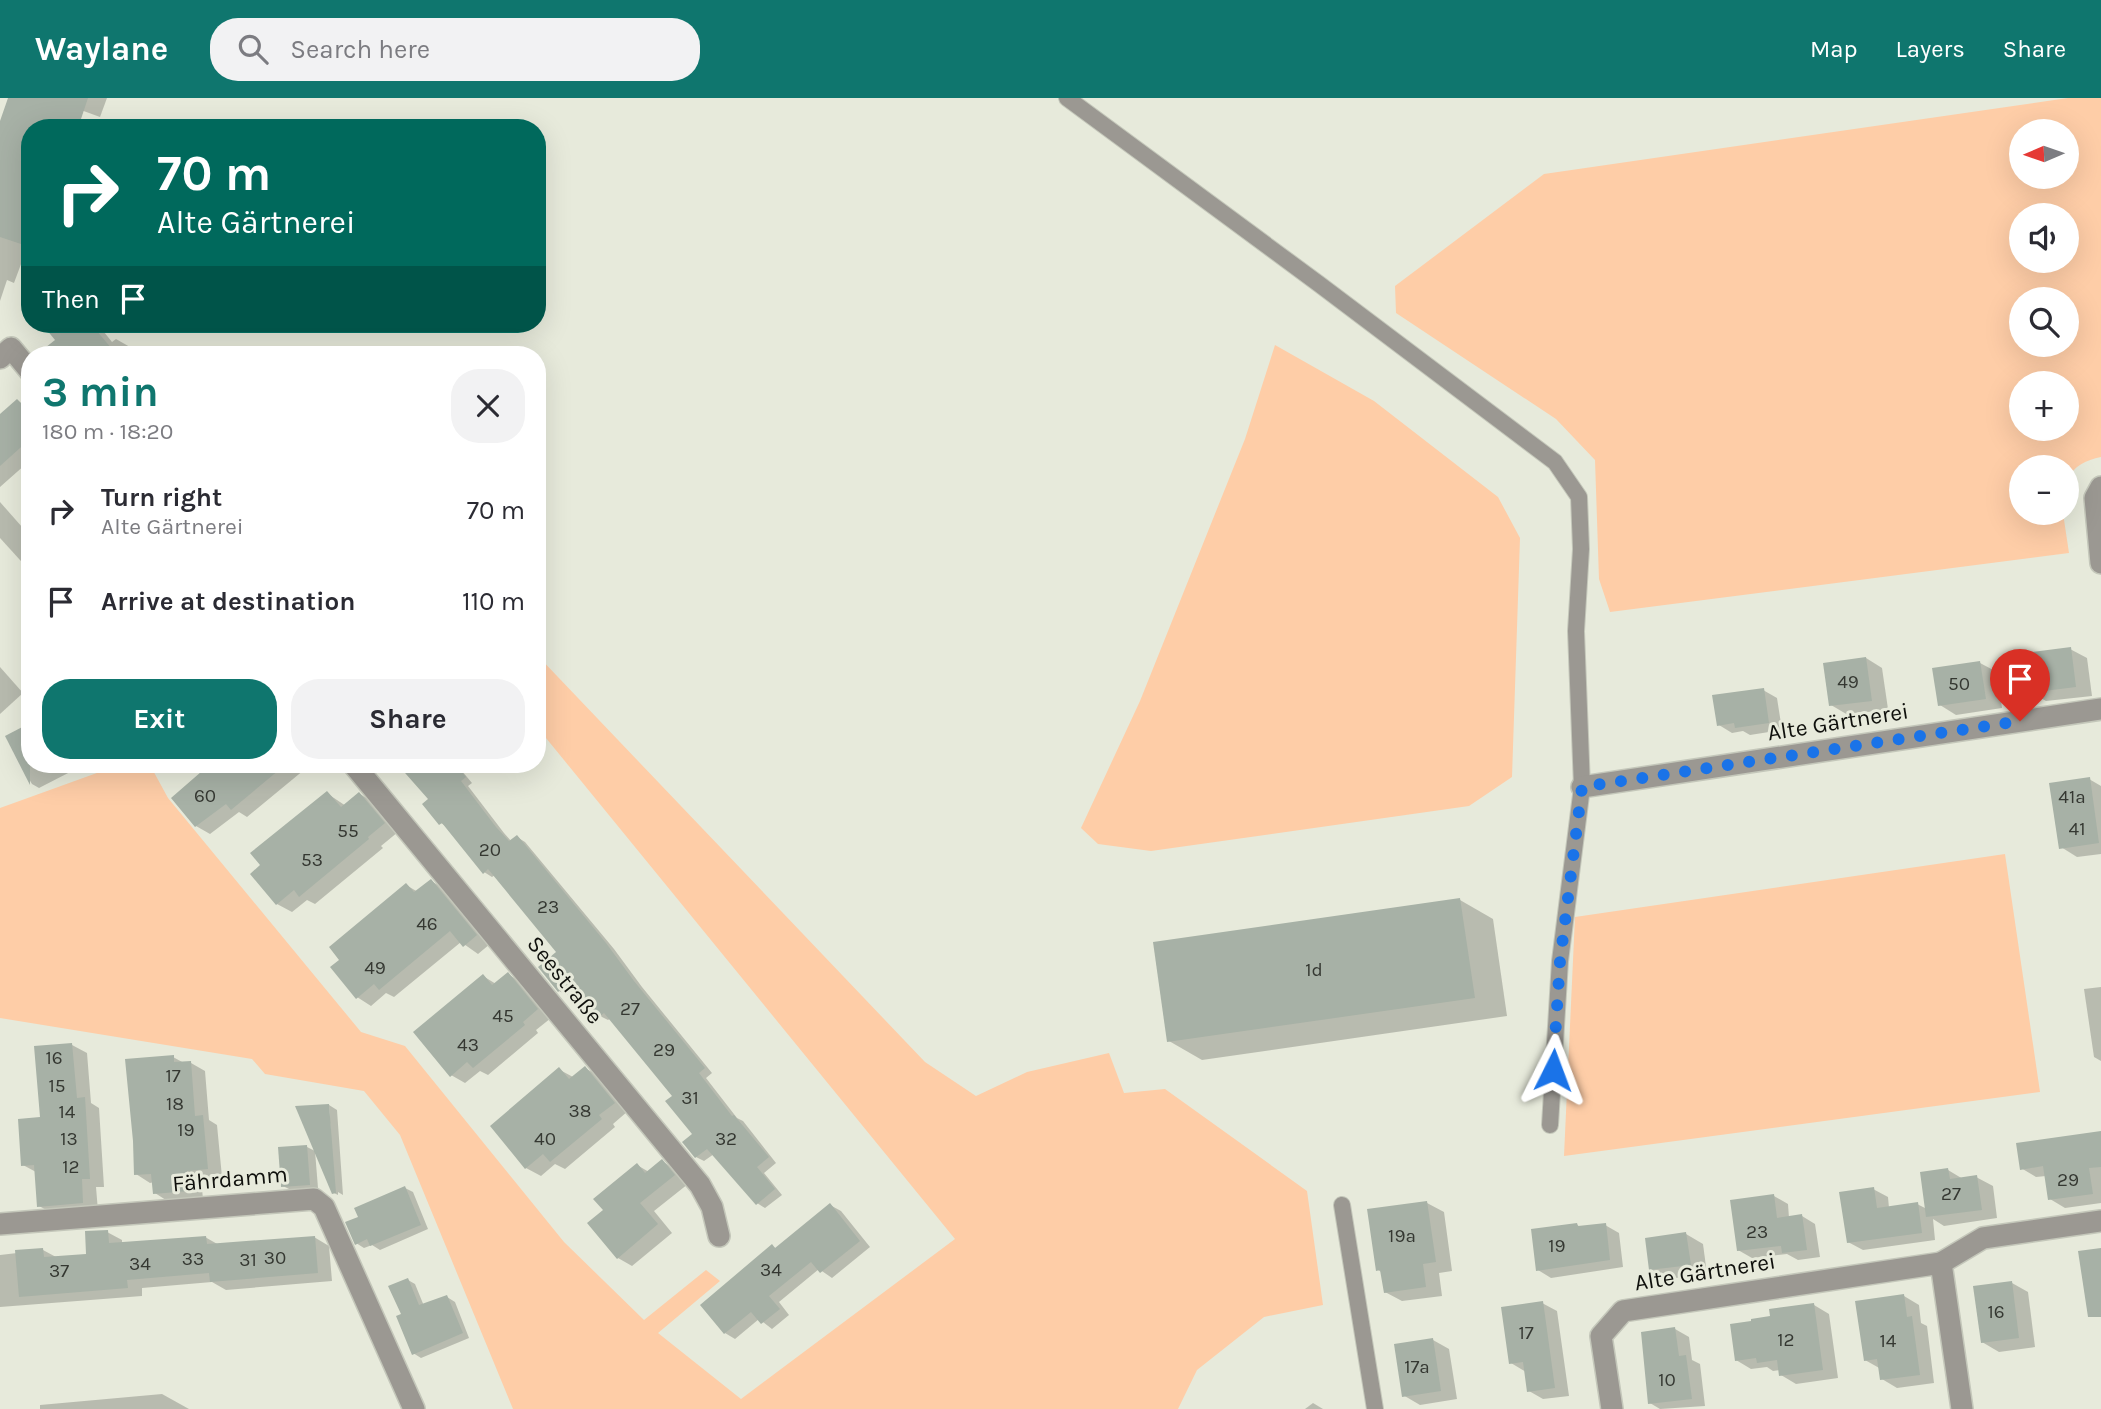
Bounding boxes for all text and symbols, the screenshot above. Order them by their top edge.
search box [210,18,700,81]
text: Waylane [35,30,168,68]
icon: search [234,30,272,68]
text: Search here [290,34,430,65]
text: Map [1810,35,1858,63]
text: Layers [1896,35,1965,63]
text: Share [2003,35,2066,63]
north arrow [2009,119,2079,189]
map controls [2009,119,2079,525]
text: 70 m [157,145,271,202]
icon: right [42,147,133,238]
button: sound [2009,203,2079,273]
text: Alte Gärtnerei [157,204,356,241]
icon: arrive [114,280,152,318]
text: Then [42,284,100,315]
button: search [2009,287,2079,357]
text: 3 min [42,367,159,417]
button: close [451,369,525,443]
button: + [2009,371,2079,441]
text: 180 m · 18:20 [42,418,173,445]
button: − [2009,455,2079,525]
text: Turn right [101,482,222,513]
icon: right [42,492,80,530]
text: 70 m [467,495,525,526]
text: Alte Gärtnerei [101,513,244,540]
icon: arrive [42,583,80,621]
text: Arrive at destination [101,586,355,617]
text: 110 m [462,586,525,617]
pin [1990,649,2050,721]
icon: arrive [2001,660,2039,698]
house number: 49 [1837,671,1859,693]
house number: 50 [1948,673,1970,695]
button: Exit [42,679,277,759]
button: Share [291,679,525,759]
street label: Alte Gärtnerei [1765,698,1911,746]
house number: 60 [194,785,216,807]
house number: 41a [2058,786,2086,808]
house number: 41 [2069,818,2085,840]
house number: 55 [337,820,359,842]
house number: 20 [479,839,501,861]
house number: 53 [301,849,323,871]
house number: 23 [537,896,559,918]
house number: 46 [416,913,438,935]
street label: Seestraße [521,931,609,1029]
house number: 49 [364,957,386,979]
house number: 1d [1305,959,1323,981]
house number: 27 [620,998,640,1020]
house number: 45 [492,1005,514,1027]
position arrow [1516,1033,1590,1107]
house number: 43 [457,1034,479,1056]
house number: 29 [653,1039,675,1061]
house number: 16 [45,1047,63,1069]
house number: 17 [165,1065,181,1087]
house number: 15 [48,1075,66,1097]
house number: 31 [681,1087,699,1109]
house number: 18 [166,1093,184,1115]
house number: 38 [569,1100,591,1122]
house number: 14 [59,1101,76,1123]
house number: 19 [177,1119,195,1141]
house number: 13 [60,1128,78,1150]
house number: 40 [534,1128,556,1150]
house number: 32 [715,1128,737,1150]
house number: 12 [62,1156,80,1178]
street label: Fährdamm [171,1161,289,1197]
house number: 29 [2057,1169,2079,1191]
house number: 27 [1941,1183,1961,1205]
house number: 23 [1746,1221,1768,1243]
house number: 19a [1388,1225,1416,1247]
house number: 19 [1548,1235,1566,1257]
house number: 30 [264,1247,286,1269]
house number: 33 [182,1248,204,1270]
street label: Alte Gärtnerei [1632,1248,1778,1296]
house number: 31 [239,1249,257,1271]
house number: 34 [129,1253,151,1275]
house number: 34 [760,1259,782,1281]
house number: 37 [49,1260,69,1282]
house number: 16 [1987,1301,2005,1323]
house number: 17 [1518,1322,1534,1344]
house number: 12 [1777,1329,1795,1351]
house number: 14 [1880,1330,1897,1352]
house number: 17a [1404,1356,1430,1378]
house number: 10 [1658,1369,1676,1391]

